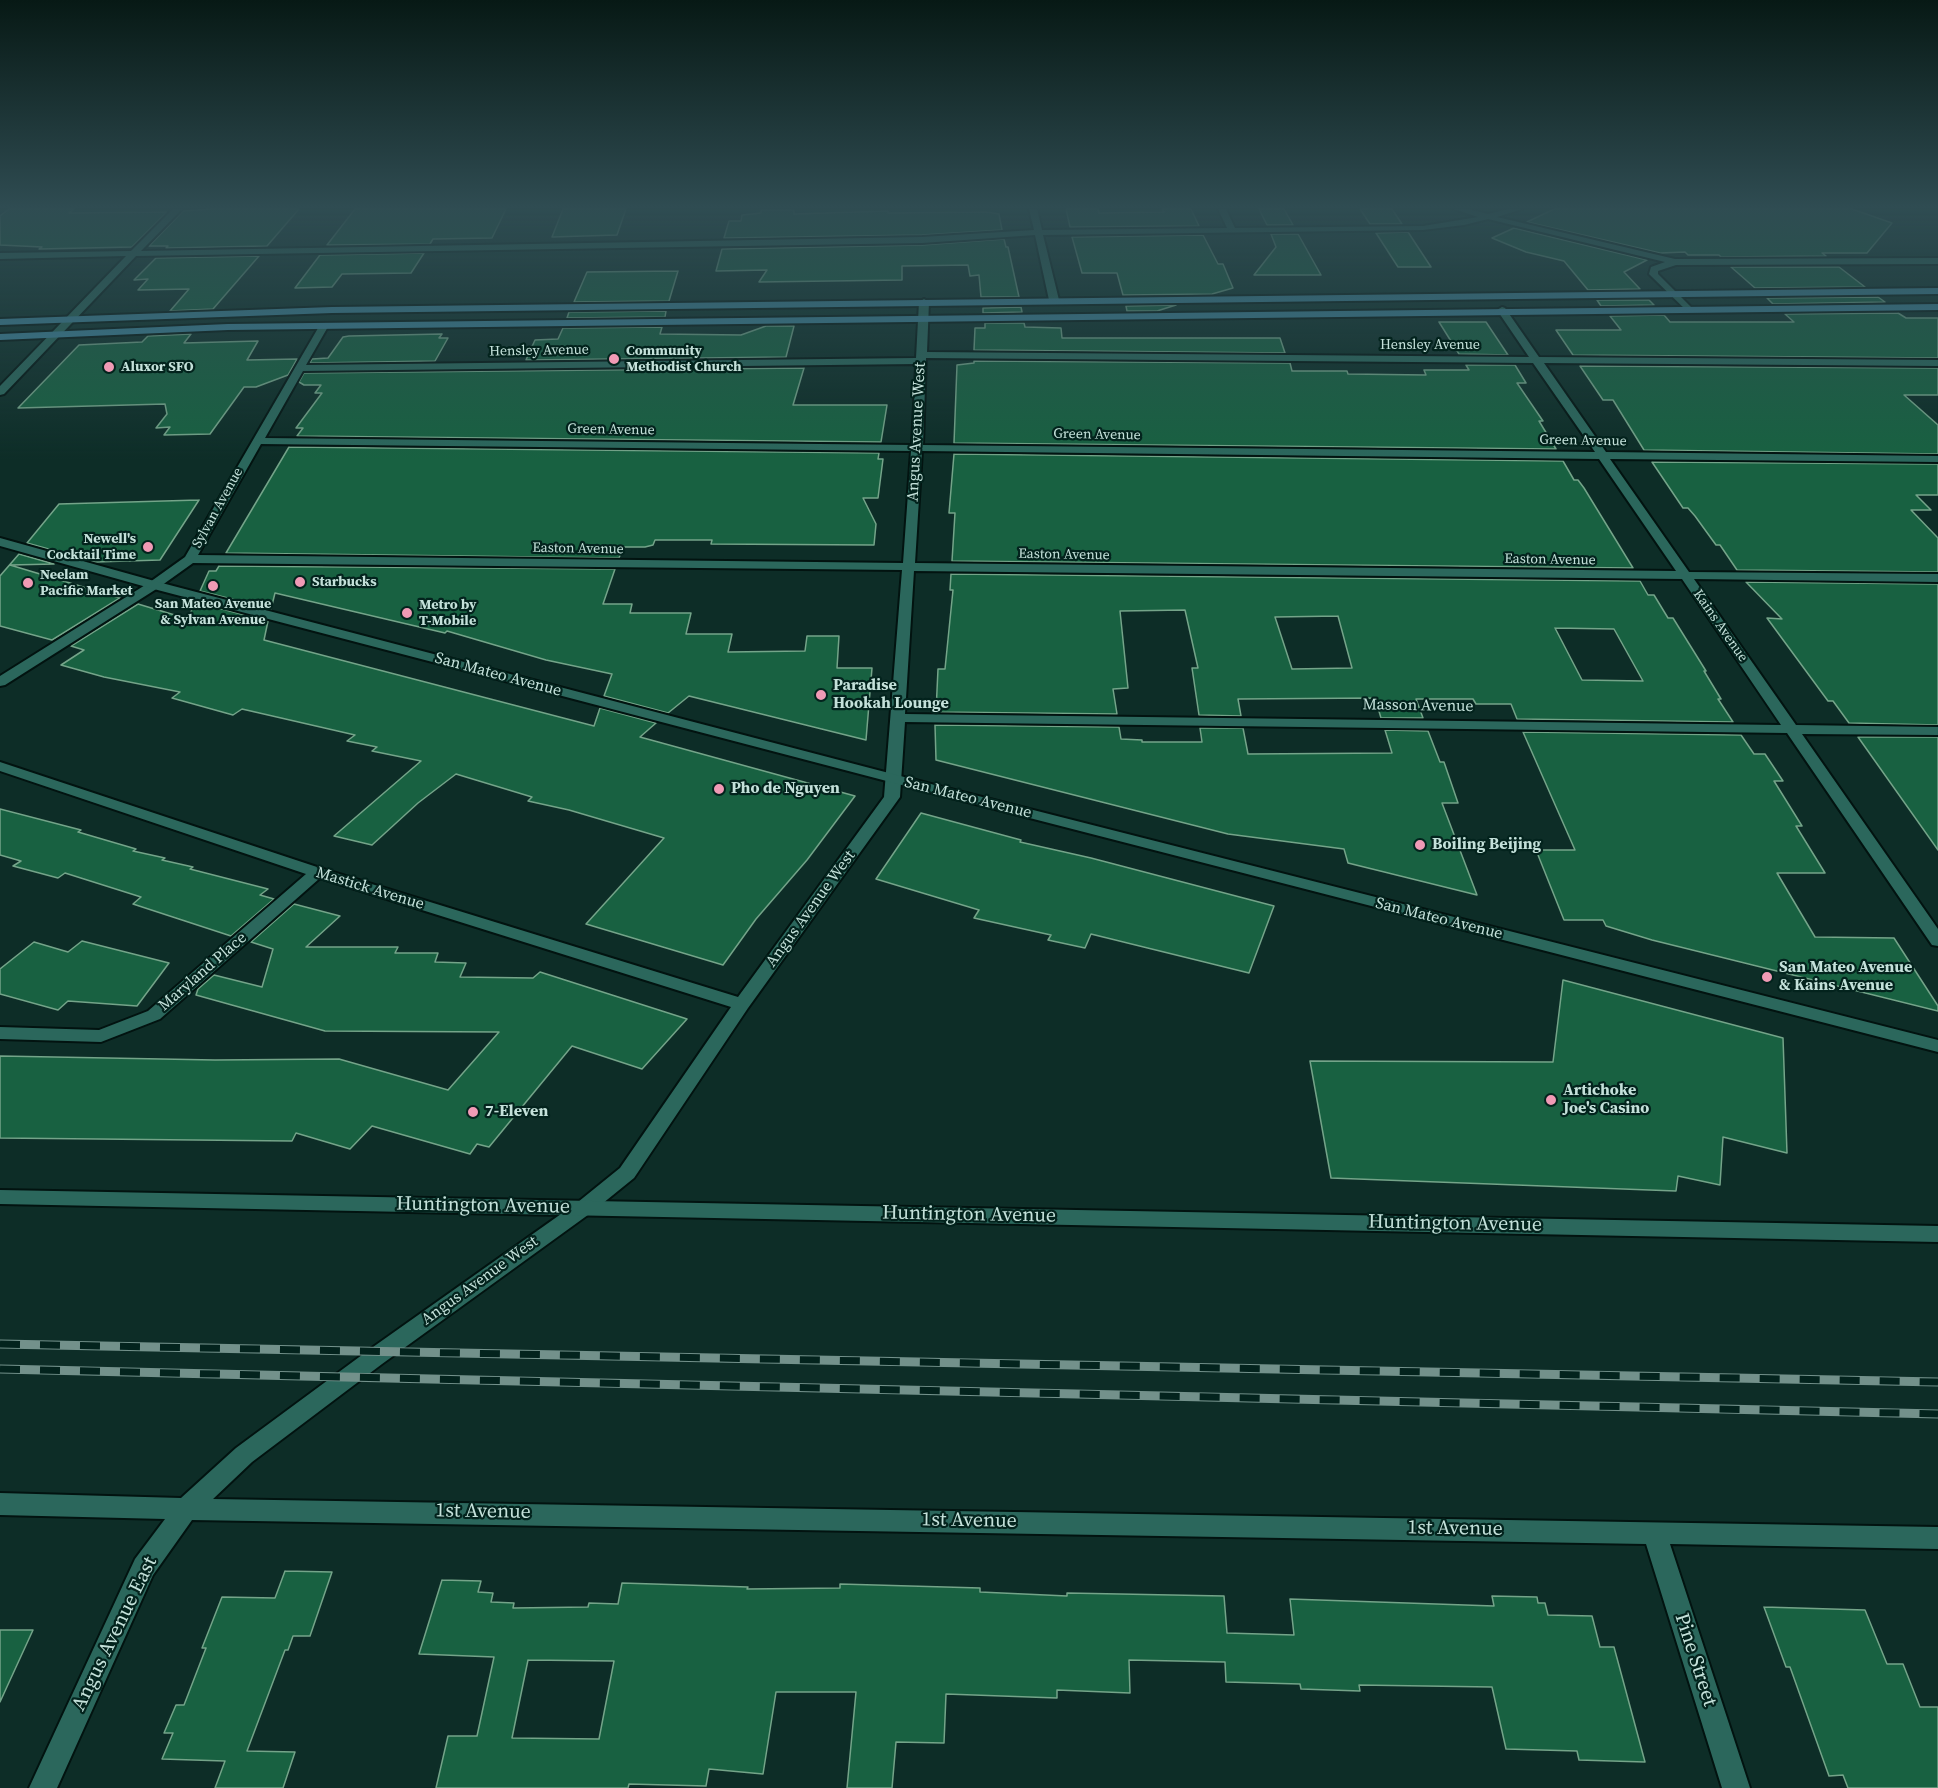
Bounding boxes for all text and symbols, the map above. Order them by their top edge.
street label: Hensley Avenue [1380,337,1480,353]
street label: Hensley Avenue [489,342,589,360]
place label: Community Methodist Church [626,343,742,376]
marker: Community Methodist Church [607,352,621,366]
place label: Aluxor SFO [121,359,194,375]
marker: Aluxor SFO [102,360,116,374]
street label: Angus Avenue West [904,362,930,502]
street label: Green Avenue [567,421,655,439]
street label: Green Avenue [1053,426,1141,444]
street label: Green Avenue [1539,432,1627,450]
street label: Sylvan Avenue [189,465,247,551]
place label: Newell's Cocktail Time [47,531,136,564]
marker: Newell's Cocktail Time [141,540,155,554]
street label: Easton Avenue [532,540,624,558]
street label: Easton Avenue [1018,546,1110,564]
street label: Easton Avenue [1504,551,1596,569]
place label: Neelam Pacific Market [40,567,133,600]
place label: Starbucks [312,574,377,590]
marker: Starbucks [293,575,307,589]
marker: Neelam Pacific Market [21,576,35,590]
marker: San Mateo Avenue & Sylvan Avenue [206,579,220,593]
street label: Kains Avenue [1689,587,1751,665]
place label: San Mateo Avenue & Sylvan Avenue [155,596,271,628]
place label: Metro by T-Mobile [419,597,477,630]
marker: Metro by T-Mobile [400,606,414,620]
street label: San Mateo Avenue [433,649,563,701]
place label: Paradise Hookah Lounge [833,676,949,714]
marker: Paradise Hookah Lounge [814,688,828,702]
street label: Masson Avenue [1362,695,1474,717]
street label: San Mateo Avenue [902,773,1034,823]
place label: Pho de Nguyen [731,779,840,799]
marker: Pho de Nguyen [712,782,726,796]
place label: Boiling Beijing [1432,835,1541,855]
marker: Boiling Beijing [1413,838,1427,852]
street label: Angus Avenue West [762,847,860,971]
street label: Mastick Avenue [314,863,426,915]
street label: San Mateo Avenue [1373,894,1505,944]
street label: Maryland Place [155,929,251,1015]
place label: San Mateo Avenue & Kains Avenue [1779,958,1912,996]
marker: San Mateo Avenue & Kains Avenue [1760,970,1774,984]
place label: Artichoke Joe's Casino [1563,1081,1649,1119]
marker: Artichoke Joe's Casino [1544,1093,1558,1107]
place label: 7-Eleven [485,1102,548,1122]
marker: 7-Eleven [466,1105,480,1119]
street label: Huntington Avenue [396,1192,570,1220]
street label: Huntington Avenue [882,1201,1056,1229]
street label: Huntington Avenue [1368,1210,1542,1238]
street label: Angus Avenue West [418,1232,542,1330]
street label: 1st Avenue [435,1499,531,1525]
street label: 1st Avenue [921,1508,1017,1534]
street label: 1st Avenue [1407,1516,1503,1542]
street label: Angus Avenue East [67,1553,163,1715]
street label: Pine Street [1669,1610,1721,1710]

